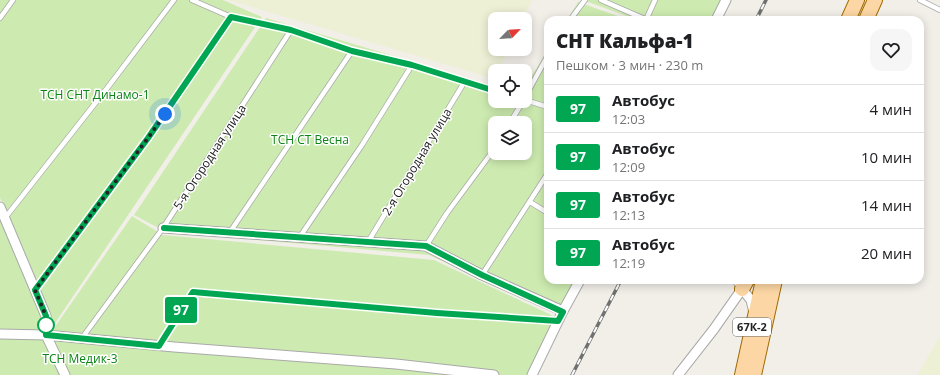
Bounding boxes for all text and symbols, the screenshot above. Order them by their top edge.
north arrow [488,12,532,56]
map controls [488,12,532,160]
text: СНТ Кальфа-1 [556,28,694,54]
button: heart [870,29,912,71]
text: Пешком · 3 мин · 230 m [556,56,703,74]
button: locate [488,64,532,108]
park label: ТСН СНТ Динамо-1 [40,86,150,103]
text: Автобус [612,90,675,110]
text: 97 [570,99,586,118]
text: 4 мин [869,99,912,119]
street label: 5-я Огородная улица [169,101,250,213]
your location [155,104,175,124]
street label: 2-я Огородная улица [378,105,455,219]
text: 12:03 [612,110,645,128]
button: layers [488,116,532,160]
park label: ТСН СТ Весна [271,131,349,148]
text: Автобус [612,138,675,158]
text: 97 [570,147,586,166]
text: 10 мин [861,147,912,167]
text: 12:09 [612,158,645,176]
text: Автобус [612,186,675,206]
text: 97 [570,195,586,214]
text: 14 мин [861,195,912,215]
text: 12:13 [612,206,645,224]
text: Автобус [612,234,675,254]
text: 97 [570,243,586,262]
text: 20 мин [861,243,912,263]
text: 12:19 [612,254,645,272]
line badge: 97 [163,297,199,323]
text: 97 [173,300,189,319]
unlabelled marker [37,316,55,334]
road number: 67К-2 [733,318,771,336]
park label: ТСН Медик-3 [42,350,118,367]

